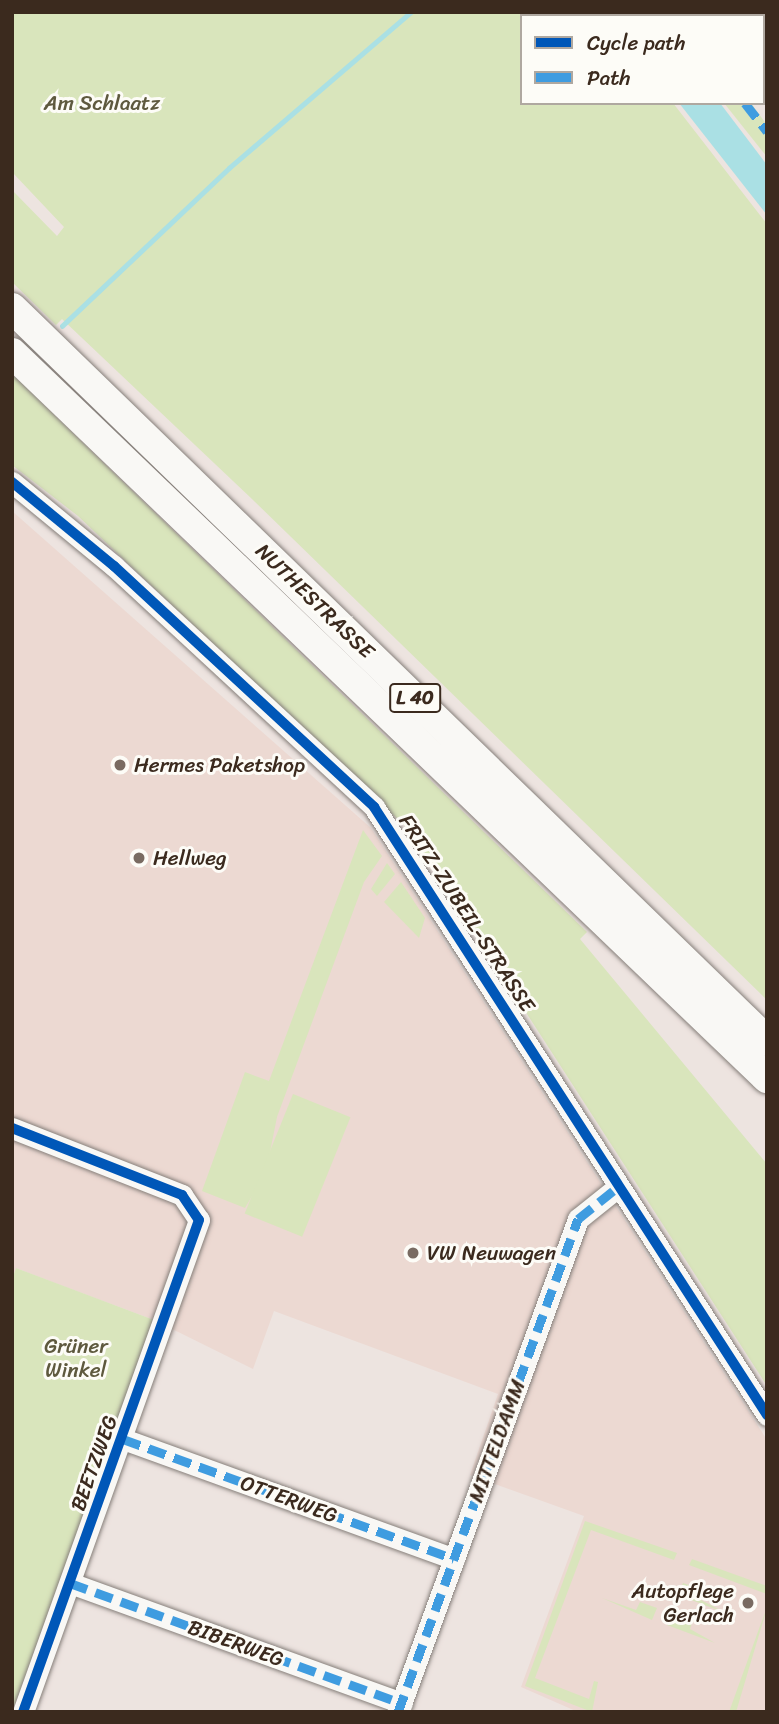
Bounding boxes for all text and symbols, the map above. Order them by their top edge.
legend [520,14,765,105]
text: Cycle path [587,24,686,62]
text: Path [587,59,630,97]
park label: Am Schlaatz [44,90,160,116]
street label: NUTHESTRASSE [251,538,379,664]
road number: L 40 [389,682,441,713]
place label: Hermes Paketshop [134,752,305,778]
marker: Hermes Paketshop [112,757,128,773]
street label: FRITZ-ZUBEIL-STRASSE [394,810,540,1016]
place label: Hellweg [153,845,227,871]
marker: Hellweg [131,850,147,866]
place label: VW Neuwagen [427,1240,556,1266]
marker: VW Neuwagen [405,1245,421,1261]
park label: Grüner Winkel [44,1333,108,1383]
street label: MITTELDAMM [463,1376,531,1506]
street label: BEETZWEG [65,1412,123,1514]
street label: OTTERWEG [237,1470,341,1528]
place label: Autopflege Gerlach [631,1578,734,1628]
marker: Autopflege Gerlach [740,1595,756,1611]
street label: BIBERWEG [185,1614,287,1672]

